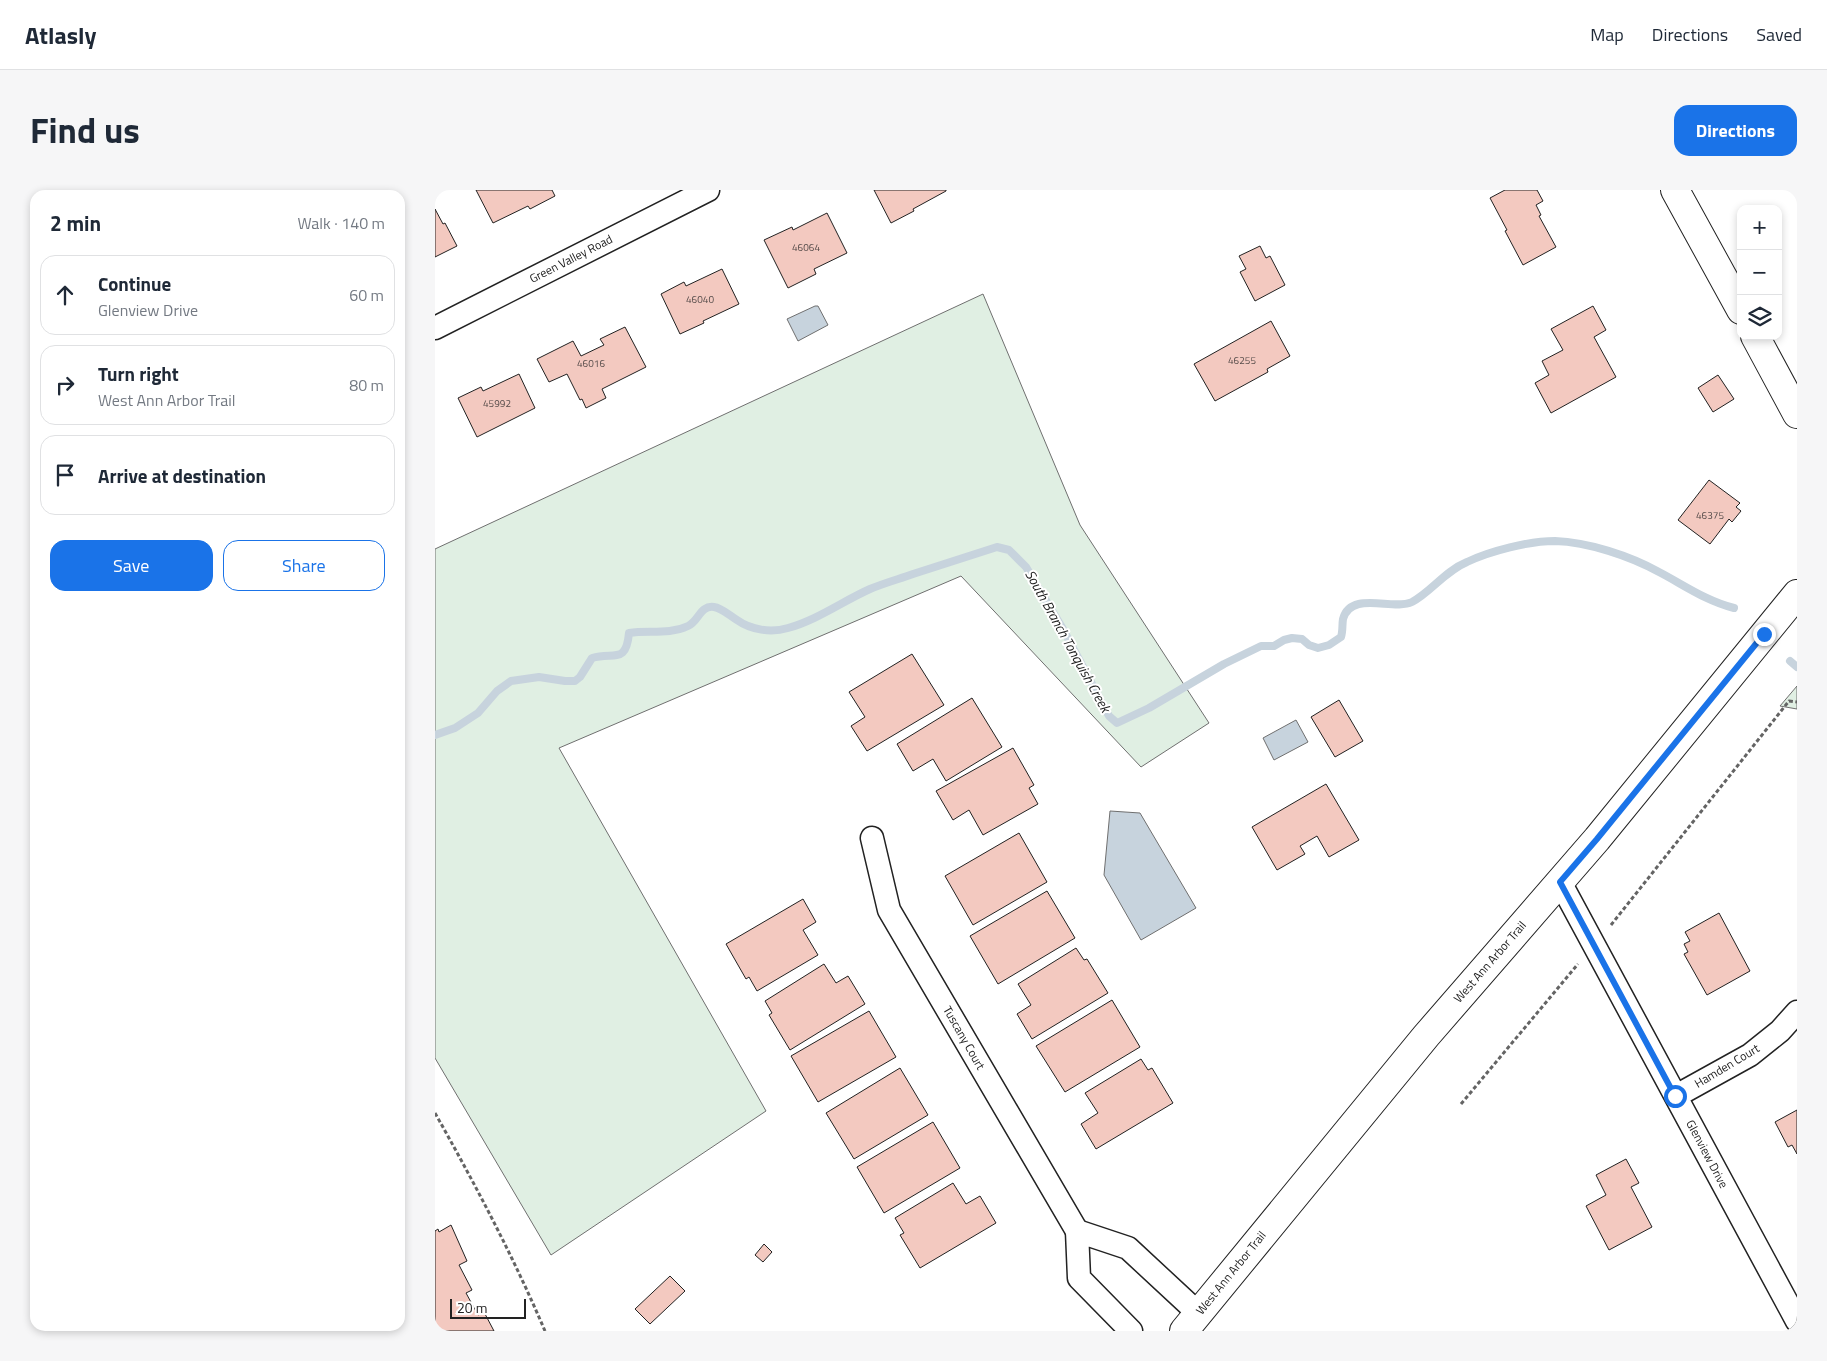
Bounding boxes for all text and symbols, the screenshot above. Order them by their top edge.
text: Atlasly [25,17,96,53]
text: Map [1590,21,1624,48]
text: Directions [1652,21,1728,48]
text: Saved [1756,21,1802,48]
text: Find us [30,103,140,157]
button: Directions [1674,105,1797,156]
map controls [1737,205,1782,340]
button: + [1737,205,1782,250]
text: 2 min [50,207,101,239]
text: Walk · 140 m [297,211,385,235]
street label: Green Valley Road [526,229,616,288]
house number: 46064 [792,240,820,255]
button: − [1737,250,1782,295]
text: Continue [98,269,171,298]
icon: ahead [51,281,79,309]
text: 60 m [349,283,384,307]
house number: 46040 [686,292,714,307]
button: layers [1737,295,1782,340]
text: Glenview Drive [98,298,198,322]
house number: 46255 [1228,353,1256,368]
house number: 46016 [577,356,605,371]
text: Turn right [98,359,179,388]
icon: right [51,371,79,399]
text: 80 m [349,373,384,397]
text: West Ann Arbor Trail [98,388,236,412]
house number: 45992 [483,396,511,411]
icon: arrive [51,461,79,489]
text: Arrive at destination [98,461,266,490]
house number: 46375 [1696,508,1724,523]
button: Save [50,540,213,591]
button: Share [223,540,385,591]
water label: South Branch Tonquish Creek [1020,566,1117,717]
route end [1753,623,1776,646]
street label: West Ann Arbor Trail [1449,917,1531,1007]
street label: Tuscany Court [939,1002,991,1074]
street label: Hamden Court [1691,1038,1764,1093]
route start [1664,1085,1687,1108]
street label: Glenview Drive [1681,1116,1733,1191]
street label: West Ann Arbor Trail [1191,1227,1270,1319]
scale bar [450,1296,526,1319]
text: 20 m [457,1297,487,1318]

